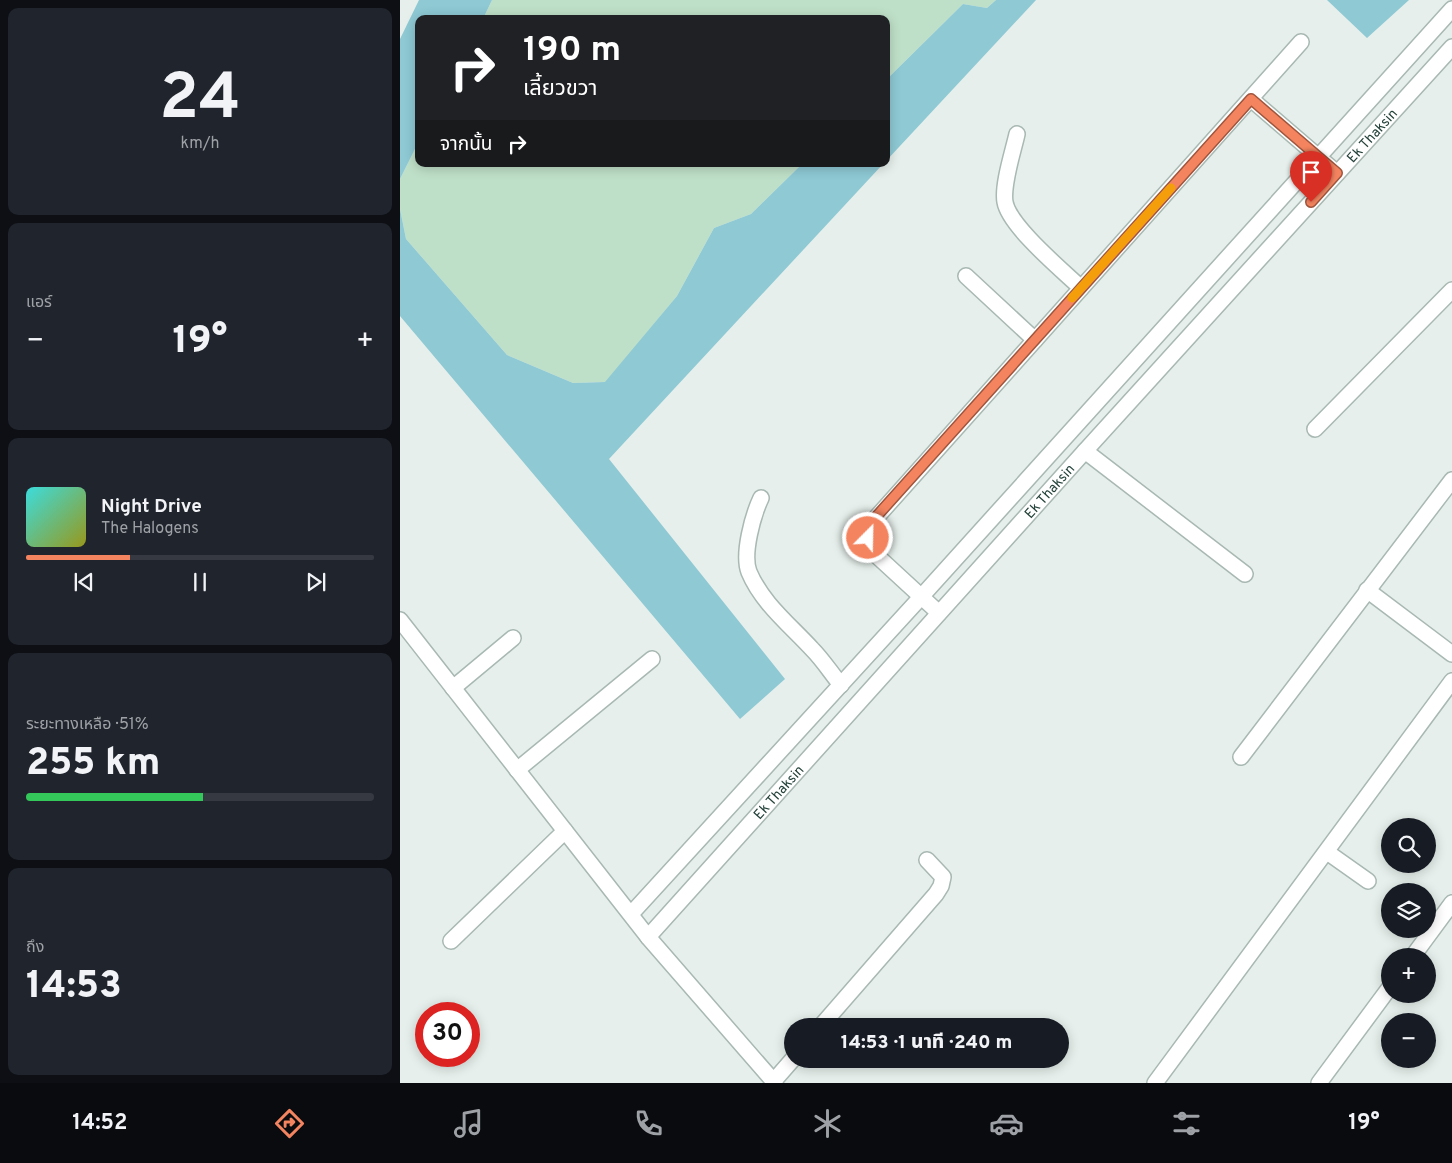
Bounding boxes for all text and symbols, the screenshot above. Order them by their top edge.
text: 190 m [523,29,621,73]
icon: right [440,35,505,100]
text: 24 [159,60,241,142]
text: เลี้ยวขวา [523,76,598,103]
street label: Ek Thaksin [1344,106,1402,167]
icon: right [503,130,531,158]
text: จากนั้น [440,133,493,157]
text: km/h [181,134,219,154]
pin [1290,151,1332,202]
icon: arrive [1297,158,1325,186]
text: แอร์ [26,293,52,313]
text: 19° [172,318,228,367]
text: − [26,324,44,360]
text: + [356,324,374,360]
street label: Ek Thaksin [1021,461,1079,523]
text: Night Drive [101,495,202,519]
position arrow [841,511,893,563]
text: The Halogens [101,519,199,539]
icon: previous [70,568,98,596]
icon: pause [186,568,214,596]
icon: next [302,568,330,596]
text: ระยะทางเหลือ · 51% [26,715,149,735]
text: 255 km [26,740,160,789]
street label: Ek Thaksin [751,762,808,824]
map controls [1381,818,1436,1068]
button: search [1381,818,1436,873]
button: layers [1381,883,1436,938]
text: ถึง [26,938,44,958]
button: + [1381,948,1436,1003]
text: 14:53 [26,963,122,1012]
speed limit sign: 30 [415,1002,480,1067]
button: − [1381,1013,1436,1068]
text: 14:53 · 1 นาที · 240 m [841,1031,1012,1055]
icon: directions [272,1106,307,1141]
icon: music [451,1106,486,1141]
icon: phone [631,1106,666,1141]
icon: climate [810,1106,845,1141]
icon: car [989,1106,1024,1141]
icon: filters [1169,1106,1204,1141]
text: 14:52 [72,1110,127,1137]
text: 19° [1348,1110,1380,1137]

